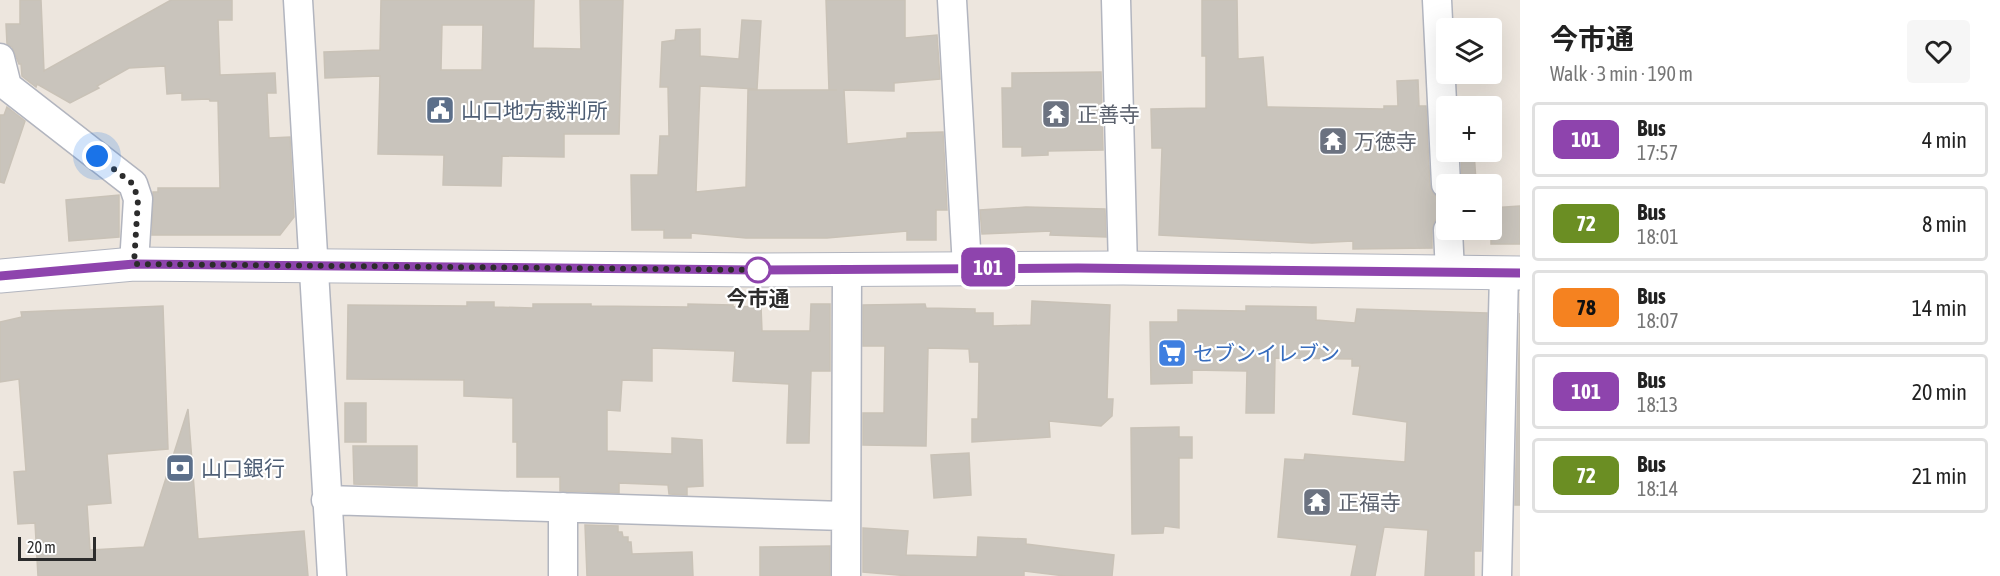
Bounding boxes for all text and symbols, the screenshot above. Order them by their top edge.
map controls [1436,18,1502,240]
button: layers [1436,18,1502,84]
button: heart [1907,20,1970,83]
text: 今市通 [1550,23,1634,55]
text: Walk · 3 min · 190 m [1550,62,1693,85]
public building icon: 山口地方裁判所 [424,94,456,126]
button: + [1436,96,1502,162]
place label: 山口地方裁判所 [461,98,608,122]
temple icon: 正善寺 [1040,98,1072,130]
place label: 正善寺 [1077,102,1140,126]
text: Bus [1637,115,1666,141]
temple icon: 万徳寺 [1317,125,1349,157]
text: 101 [1571,127,1601,151]
text: 4 min [1922,127,1967,153]
place label: 万徳寺 [1354,129,1417,153]
your location [82,141,112,171]
text: 17:57 [1637,141,1678,164]
button: − [1436,174,1502,240]
text: Bus [1637,199,1666,225]
text: 72 [1576,211,1596,235]
text: 8 min [1922,211,1967,237]
text: 18:01 [1637,225,1679,248]
line badge: 101 [954,248,1022,286]
text: 101 [973,255,1003,279]
marker: 今市通 [745,257,771,283]
text: Bus [1637,283,1666,309]
place label: 今市通 [727,286,790,310]
text: 78 [1576,295,1596,319]
text: 14 min [1912,295,1967,321]
text: 18:07 [1637,309,1679,332]
supermarket icon: セブンイレブン [1156,337,1188,369]
place label: セブンイレブン [1193,341,1340,365]
text: Bus [1637,367,1666,393]
text: 101 [1571,379,1601,403]
text: 20 min [1912,379,1967,405]
text: 18:13 [1637,393,1678,416]
text: Bus [1637,451,1666,477]
bank icon: 山口銀行 [164,452,196,484]
place label: 山口銀行 [201,456,285,480]
text: 72 [1576,463,1596,487]
text: 21 min [1912,463,1967,489]
text: 18:14 [1637,477,1678,500]
temple icon: 正福寺 [1301,486,1333,518]
place label: 正福寺 [1338,490,1401,514]
scale bar [18,534,96,562]
text: 20 m [27,538,56,556]

